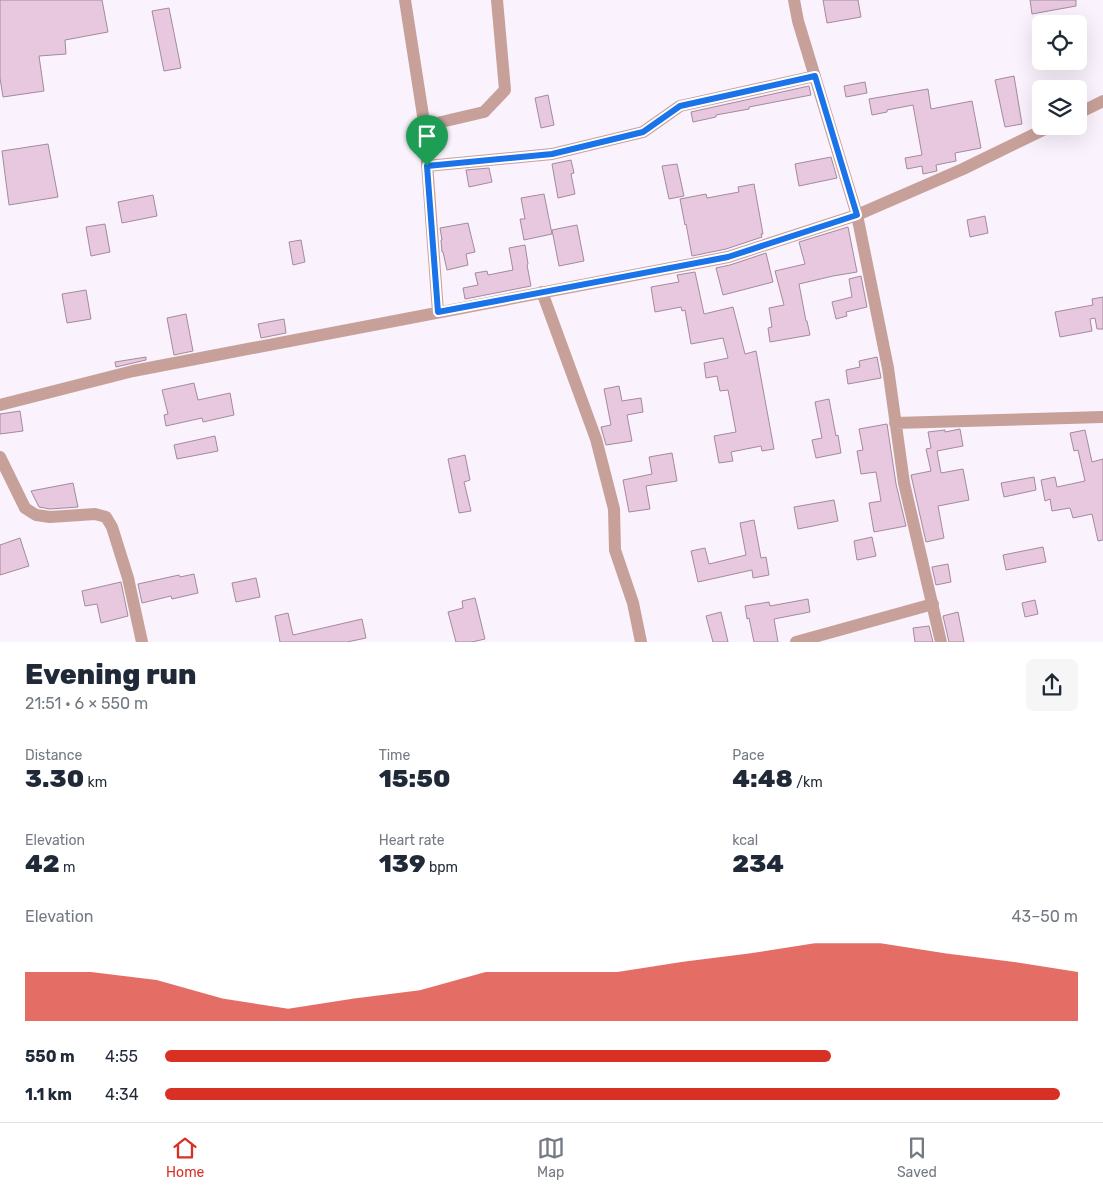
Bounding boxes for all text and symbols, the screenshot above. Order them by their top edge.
map controls [1032,15,1087,135]
button: locate [1032,15,1087,70]
button: layers [1032,80,1087,135]
pin [406,115,448,166]
icon: arrive [413,122,441,150]
text: Evening run [25,658,196,691]
button: share [1026,659,1078,711]
text: 21:51 · 6 × 550 m [25,694,148,713]
text: Distance [25,747,82,764]
text: Time [379,747,410,764]
text: Pace [732,747,764,764]
text: 3.30 [25,764,84,793]
text: 15:50 [379,764,450,793]
text: 4:48 [732,764,793,793]
text: km [84,774,107,791]
text: /km [793,774,823,791]
text: Elevation [25,832,85,849]
text: Heart rate [379,832,445,849]
text: kcal [732,832,758,849]
text: 42 [25,849,60,878]
text: 139 [379,849,425,878]
text: 234 [732,849,784,878]
text: m [60,859,76,876]
text: bpm [425,859,458,876]
text: Elevation [25,907,94,926]
text: 43–50 m [1012,907,1078,926]
text: 550 m [25,1047,75,1066]
text: 4:55 [105,1047,138,1066]
text: 1.1 km [25,1085,72,1104]
text: 4:34 [105,1085,139,1104]
tab: Home [166,1134,204,1181]
tab: Map [537,1134,565,1181]
tab: Saved [897,1134,937,1181]

